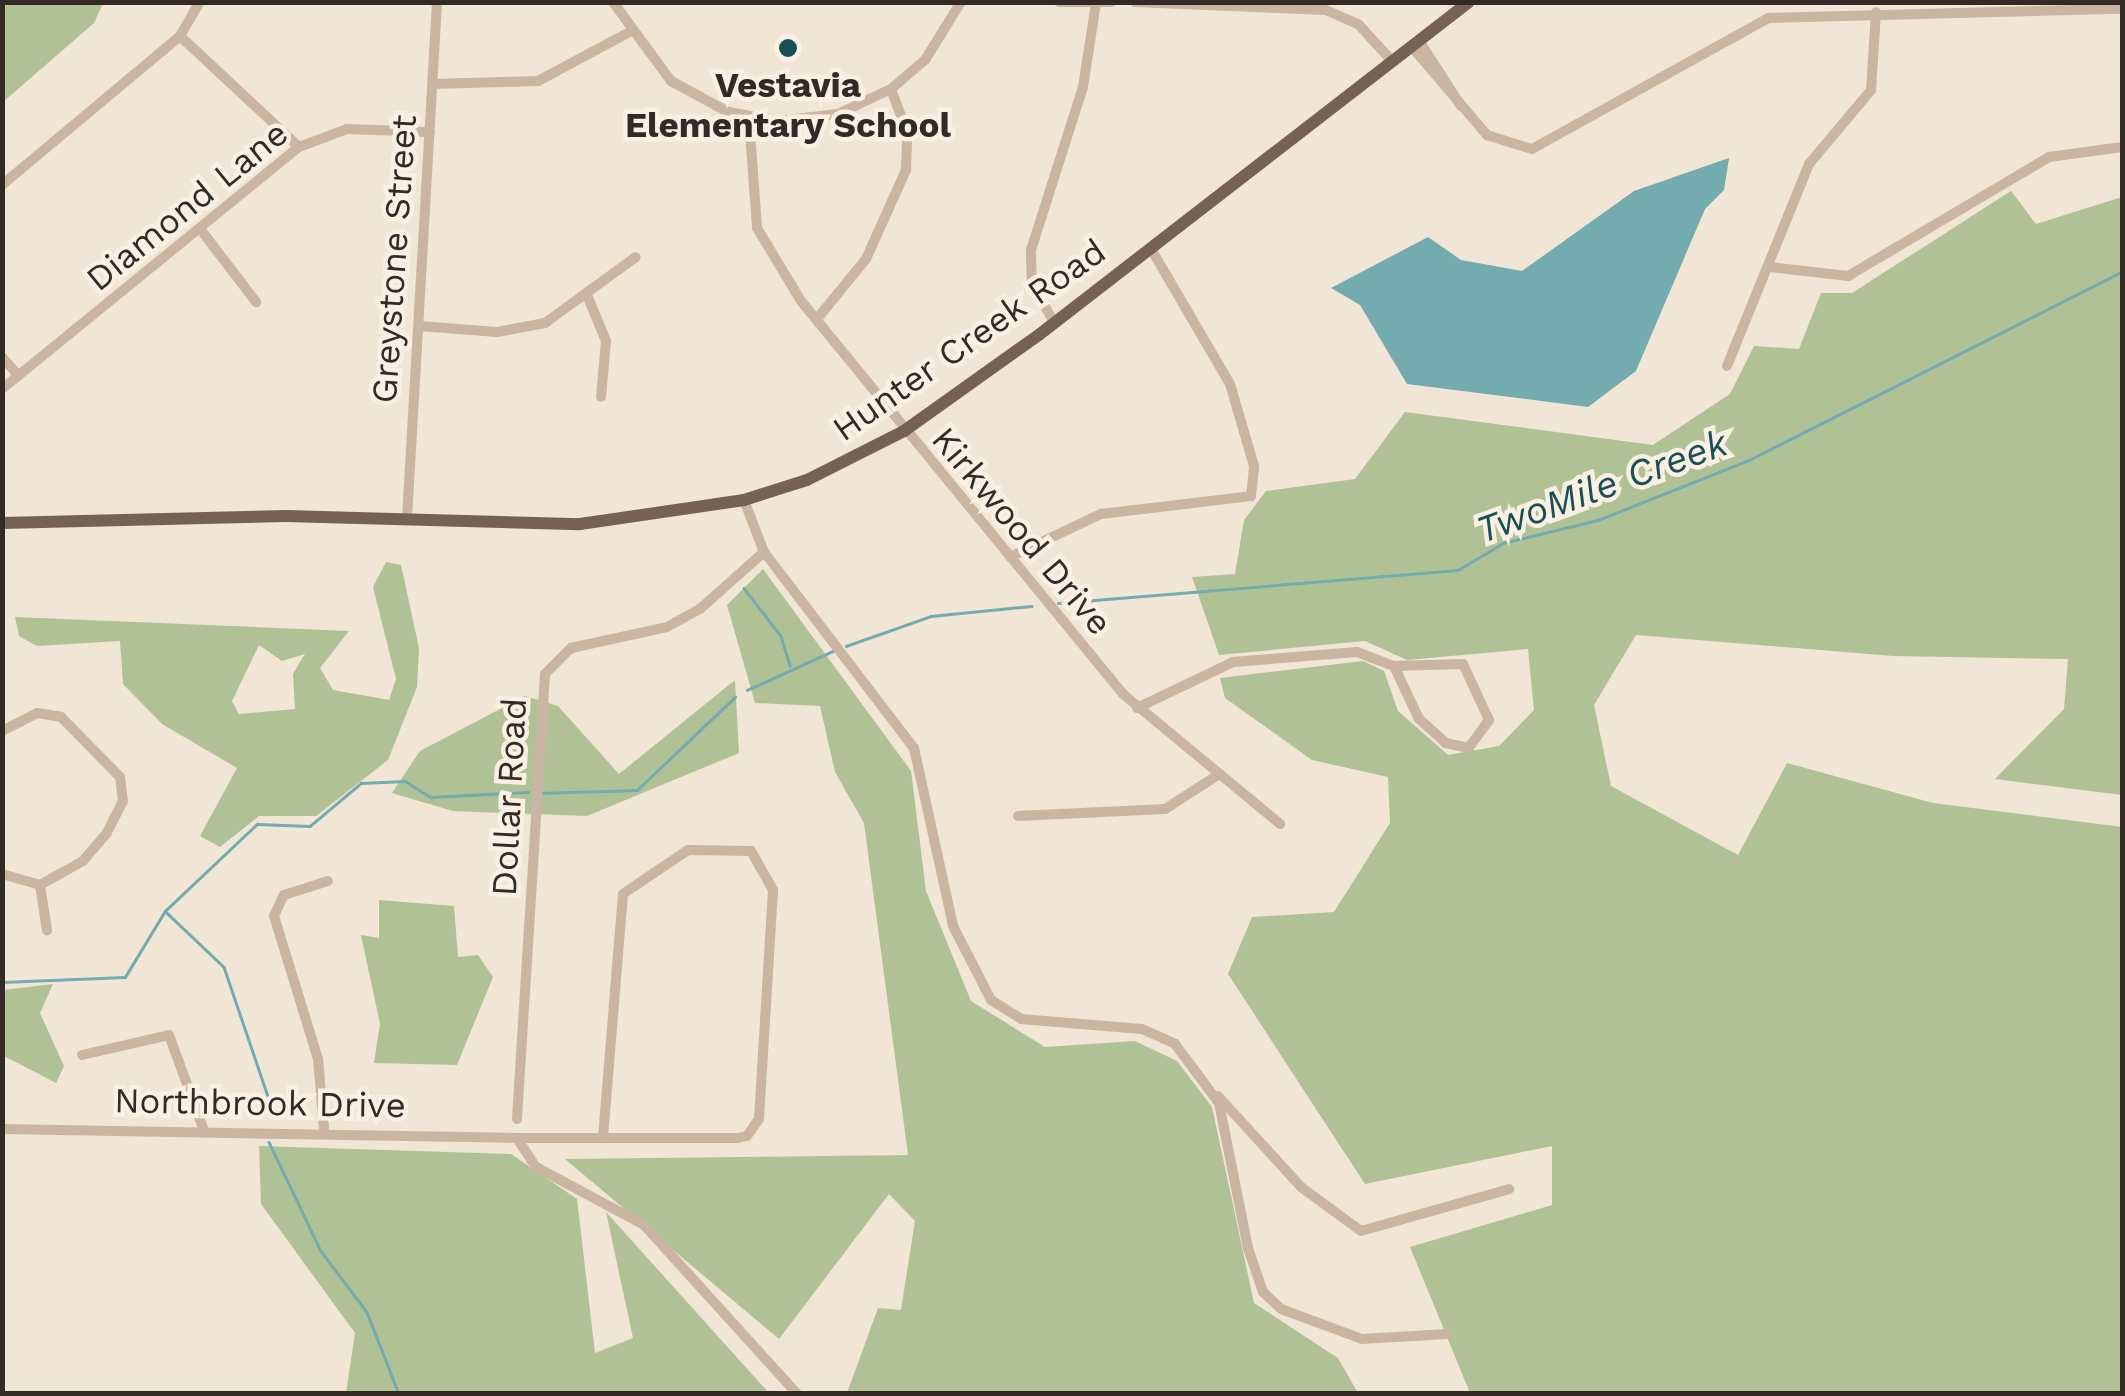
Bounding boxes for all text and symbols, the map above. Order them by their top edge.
marker: Vestavia Elementary School [777,37,799,59]
place label: Vestavia Elementary School [625,64,951,146]
street label: Diamond Lane [78,112,296,300]
street label: Greystone Street [363,113,425,405]
street label: Hunter Creek Road [824,230,1114,450]
street label: Kirkwood Drive [923,419,1121,643]
water label: TwoMile Creek [1470,420,1734,554]
street label: Dollar Road [483,696,535,898]
street label: Northbrook Drive [113,1079,407,1127]

